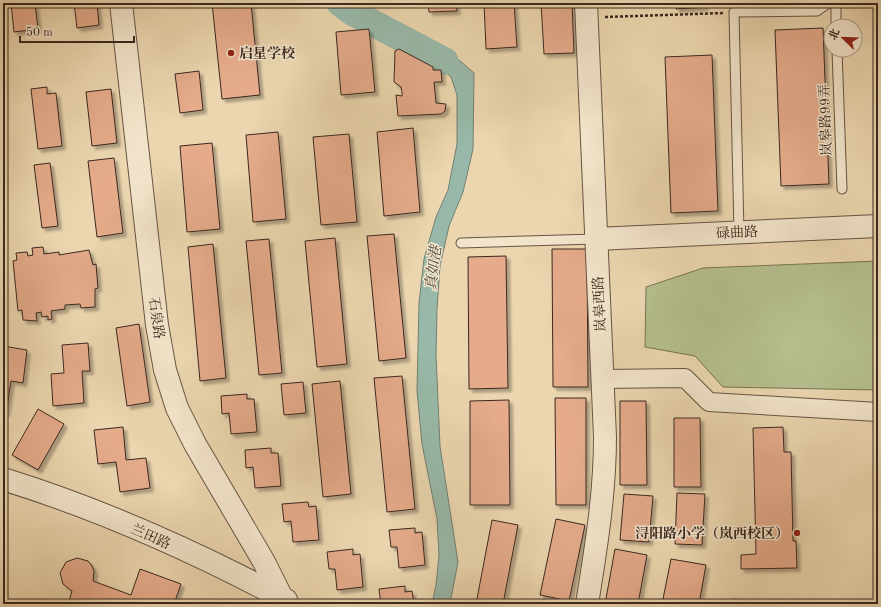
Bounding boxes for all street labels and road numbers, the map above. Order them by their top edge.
street label: 岚皋路99弄 [817,84,834,156]
street label: 碌曲路 [716,224,758,241]
street label: 岚皋西路 [591,276,608,332]
street label: 石泉路 [146,296,167,340]
street label: 兰田路 [129,521,173,552]

